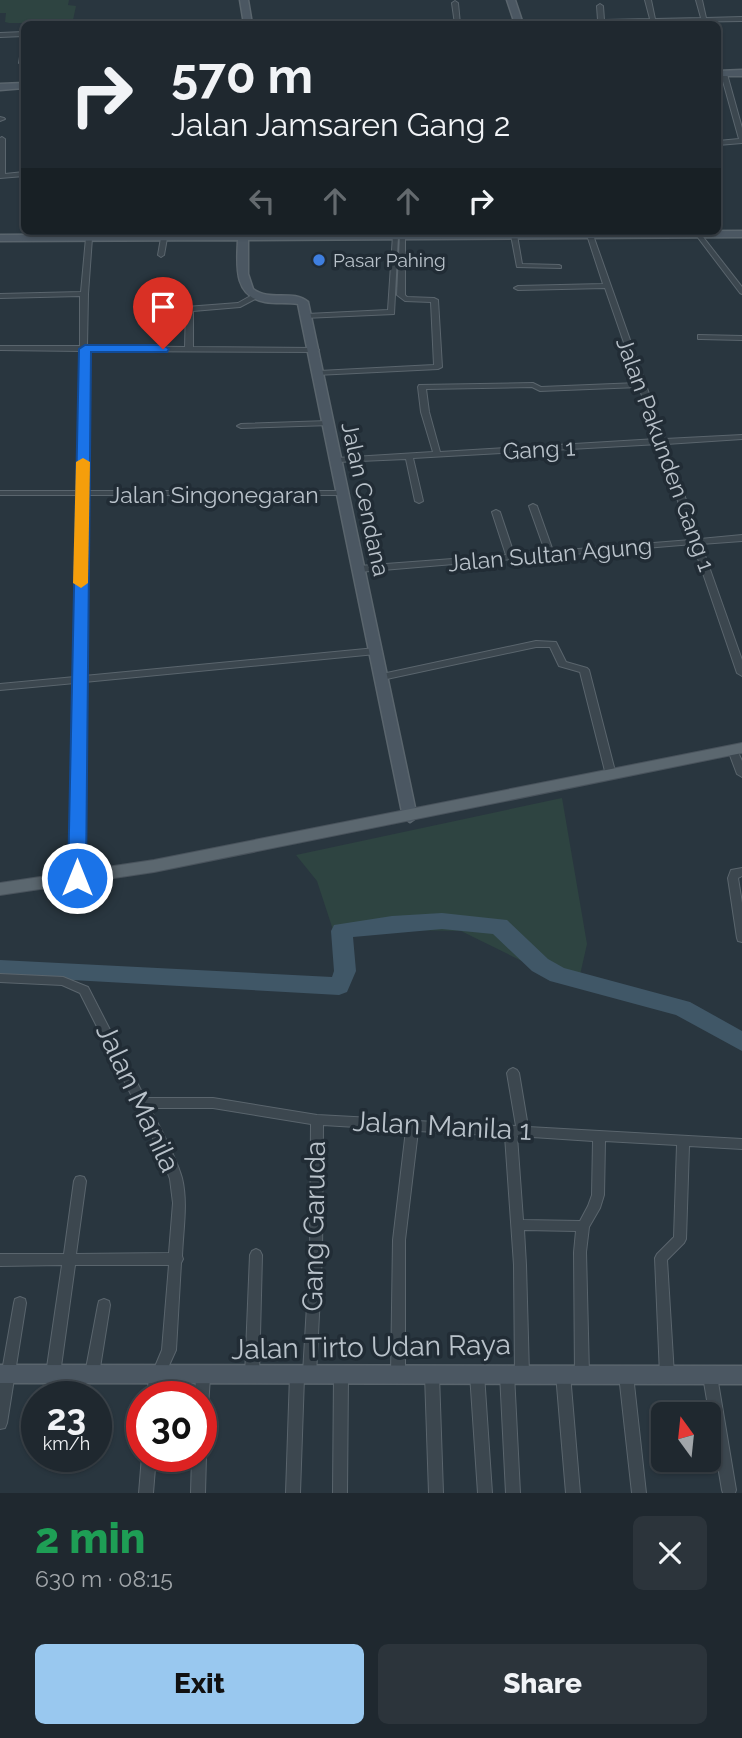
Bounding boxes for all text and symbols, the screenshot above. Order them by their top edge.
text: 570 m [171,47,313,104]
icon: right [56,49,147,140]
text: Jalan Jamsaren Gang 2 [171,106,510,143]
icon: left [243,182,281,220]
icon: ahead [316,182,354,220]
icon: ahead [389,182,427,220]
icon: right [462,182,500,220]
place label: Pasar Pahing [333,249,446,271]
marker: Pasar Pahing [311,252,327,268]
pin [133,277,193,349]
icon: arrive [144,288,182,326]
street label: Jalan Pakunden Gang 1 [611,333,721,575]
street label: Jalan Cendana [336,419,396,579]
street label: Gang 1 [502,434,576,464]
street label: Jalan Singonegaran [109,481,319,508]
street label: Jalan Sultan Agung [447,532,653,576]
position arrow [40,841,114,915]
street label: Jalan Manila [89,1019,187,1177]
street label: Jalan Manila 1 [352,1105,532,1147]
street label: Gang Garuda [296,1140,332,1312]
street label: Jalan Tirto Udan Raya [231,1328,511,1366]
speed limit sign: 30 [126,1381,217,1472]
text: 23 [47,1397,86,1438]
north arrow [651,1402,721,1472]
map controls [651,1402,721,1472]
text: km/h [43,1433,90,1454]
text: 2 min [35,1514,145,1563]
button: close [633,1516,707,1590]
text: 630 m · 08:15 [35,1565,173,1592]
button: Exit [35,1644,364,1724]
button: Share [378,1644,707,1724]

